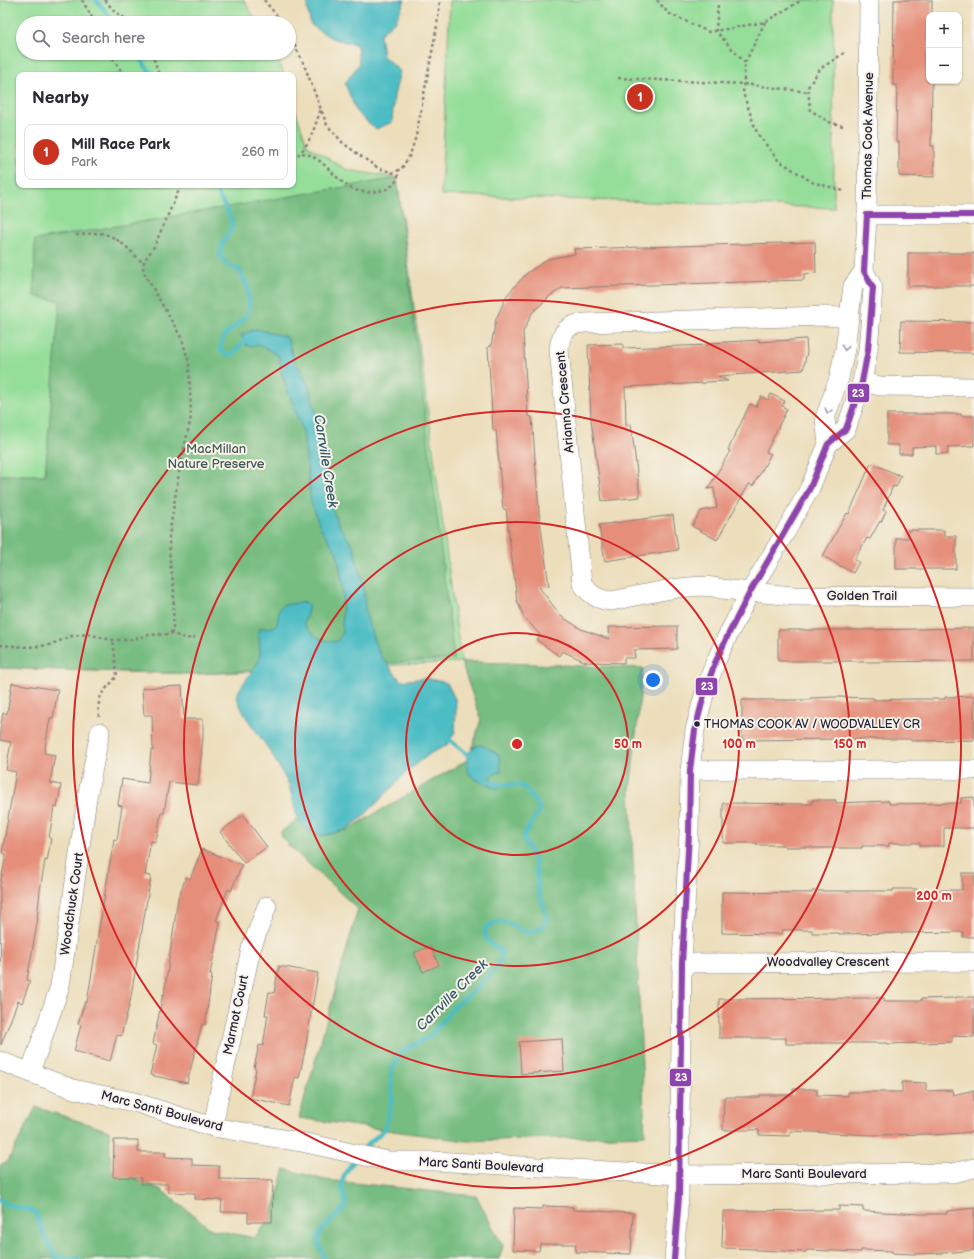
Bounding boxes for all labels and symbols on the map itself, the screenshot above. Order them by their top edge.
street label: Thomas Cook Avenue [859,72,877,200]
pin: 1 [627,82,653,112]
one-way arrow [841,345,849,351]
street label: Arianna Crescent [553,350,577,454]
line badge: 23 [847,383,870,403]
text: 23 [852,387,865,400]
one-way arrow [824,407,833,414]
water label: Carrville Creek [310,413,342,510]
park label: MacMillan Nature Preserve [168,441,265,472]
street label: Golden Trail [827,588,897,604]
your location [643,670,663,690]
line badge: 23 [695,677,718,696]
text: 23 [701,680,714,693]
place label: THOMAS COOK AV / WOODVALLEY CR [704,717,921,732]
marker: THOMAS COOK AV / WOODVALLEY CR [692,719,702,729]
centre of rings [510,737,524,751]
text: 50 m [614,737,642,752]
text: 100 m [722,737,756,752]
text: 150 m [834,737,866,752]
street label: Woodchuck Court [57,851,87,957]
text: 200 m [916,889,952,904]
street label: Woodvalley Crescent [767,954,889,970]
water label: Carrville Creek [413,955,492,1034]
street label: Marmot Court [220,974,252,1056]
line badge: 23 [669,1068,692,1087]
text: 23 [675,1071,688,1084]
street label: Marc Santi Boulevard [99,1087,225,1135]
street label: Marc Santi Boulevard [418,1154,544,1176]
street label: Marc Santi Boulevard [741,1166,867,1182]

